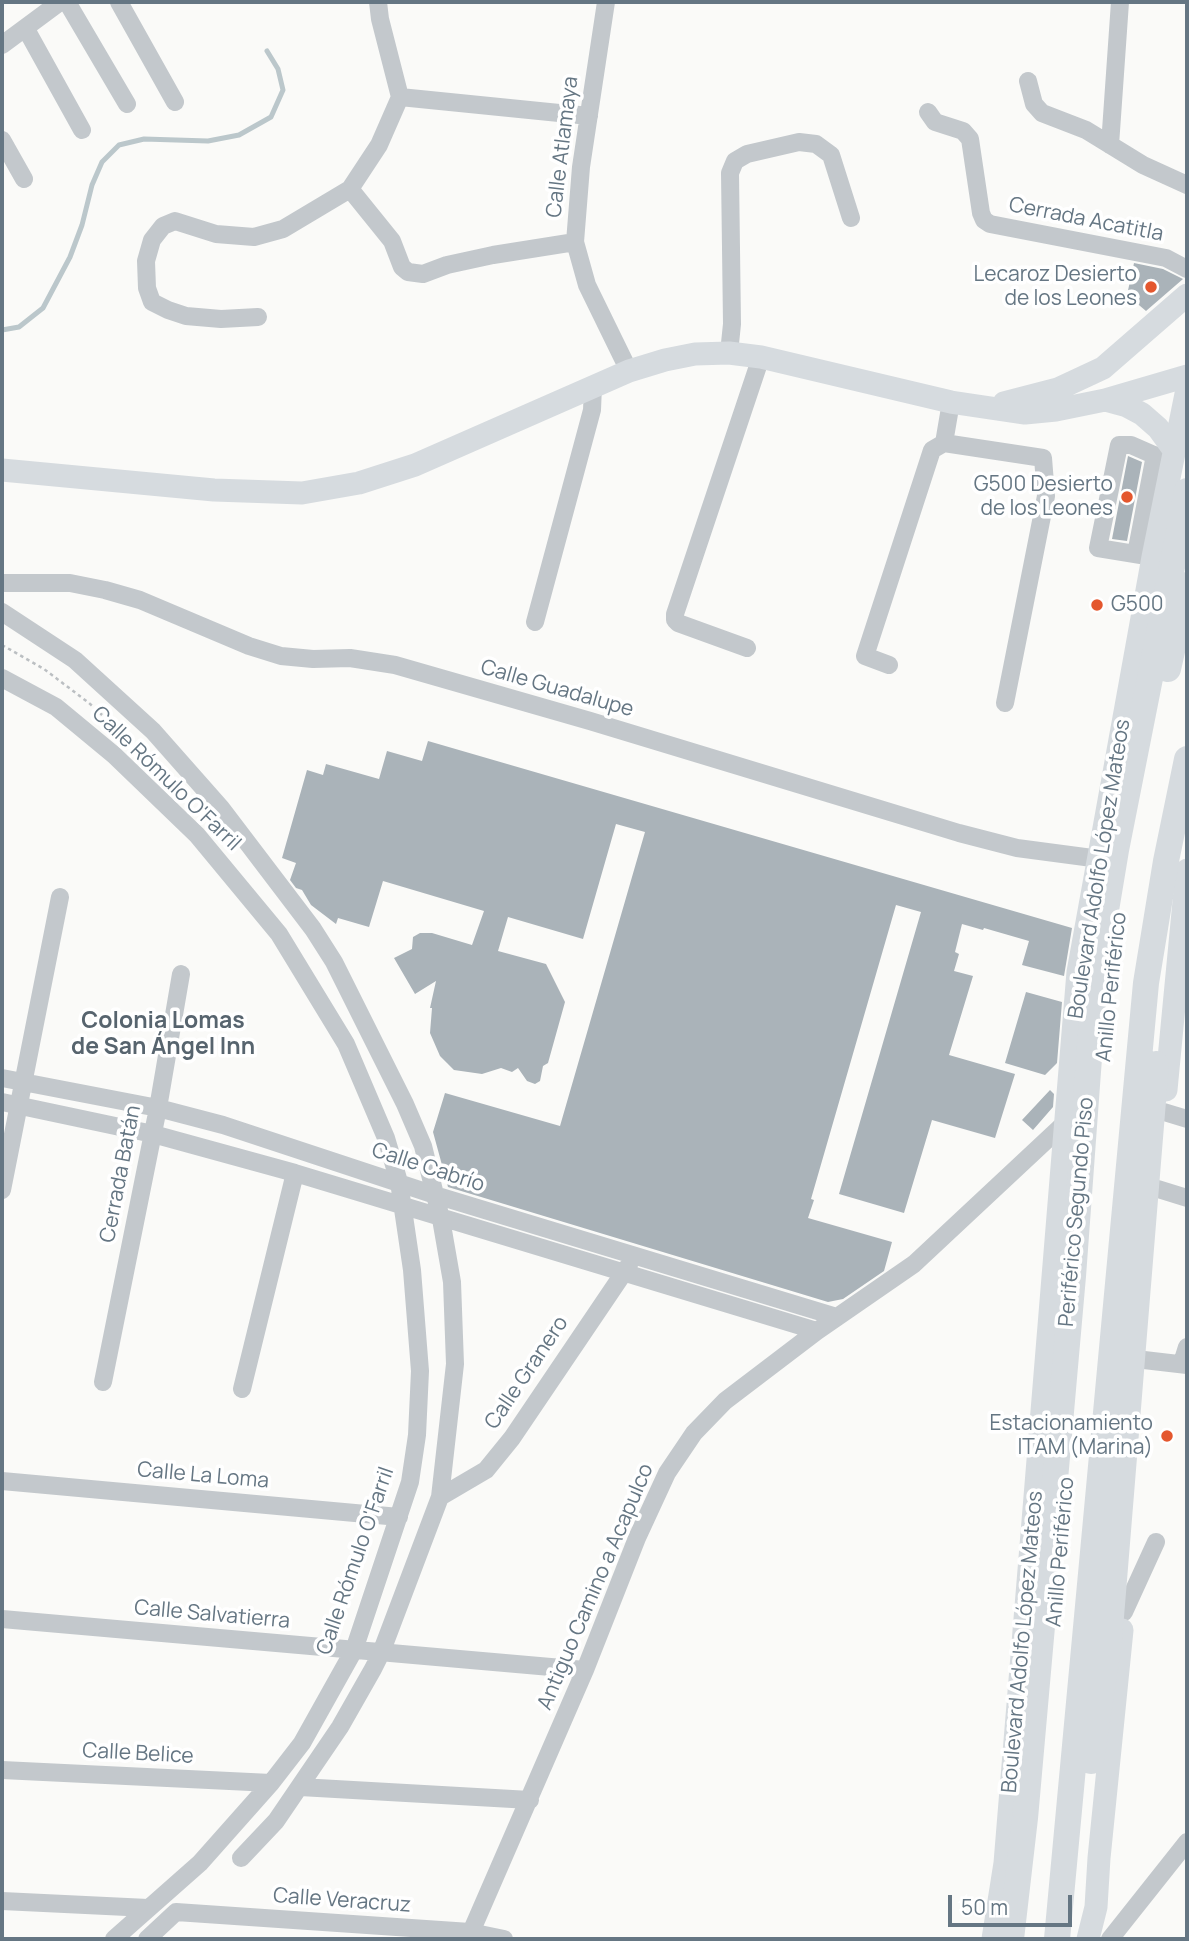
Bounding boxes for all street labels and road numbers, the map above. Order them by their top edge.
street label: Calle Atlamaya [542,75,584,219]
street label: Cerrada Acatitla [1007,193,1165,247]
street label: Calle Guadalupe [478,655,636,723]
street label: Calle Rómulo O'Farril [86,702,246,856]
street label: Boulevard Adolfo López Mateos [1064,717,1136,1021]
street label: Anillo Periférico [1092,911,1132,1063]
street label: Periférico Segundo Piso [1054,1096,1100,1328]
street label: Cerrada Batán [95,1103,147,1245]
street label: Calle Cabrío [368,1138,488,1198]
street label: Calle Granero [480,1312,574,1434]
street label: Calle La Loma [136,1458,270,1494]
street label: Antiguo Camino a Acapulco [533,1460,659,1714]
street label: Calle Rómulo O'Farril [312,1464,400,1658]
street label: Anillo Periférico [1042,1476,1080,1628]
street label: Boulevard Adolfo López Mateos [997,1490,1049,1794]
street label: Calle Salvatierra [133,1596,291,1634]
street label: Calle Belice [82,1738,194,1770]
street label: Calle Veracruz [272,1884,412,1918]

